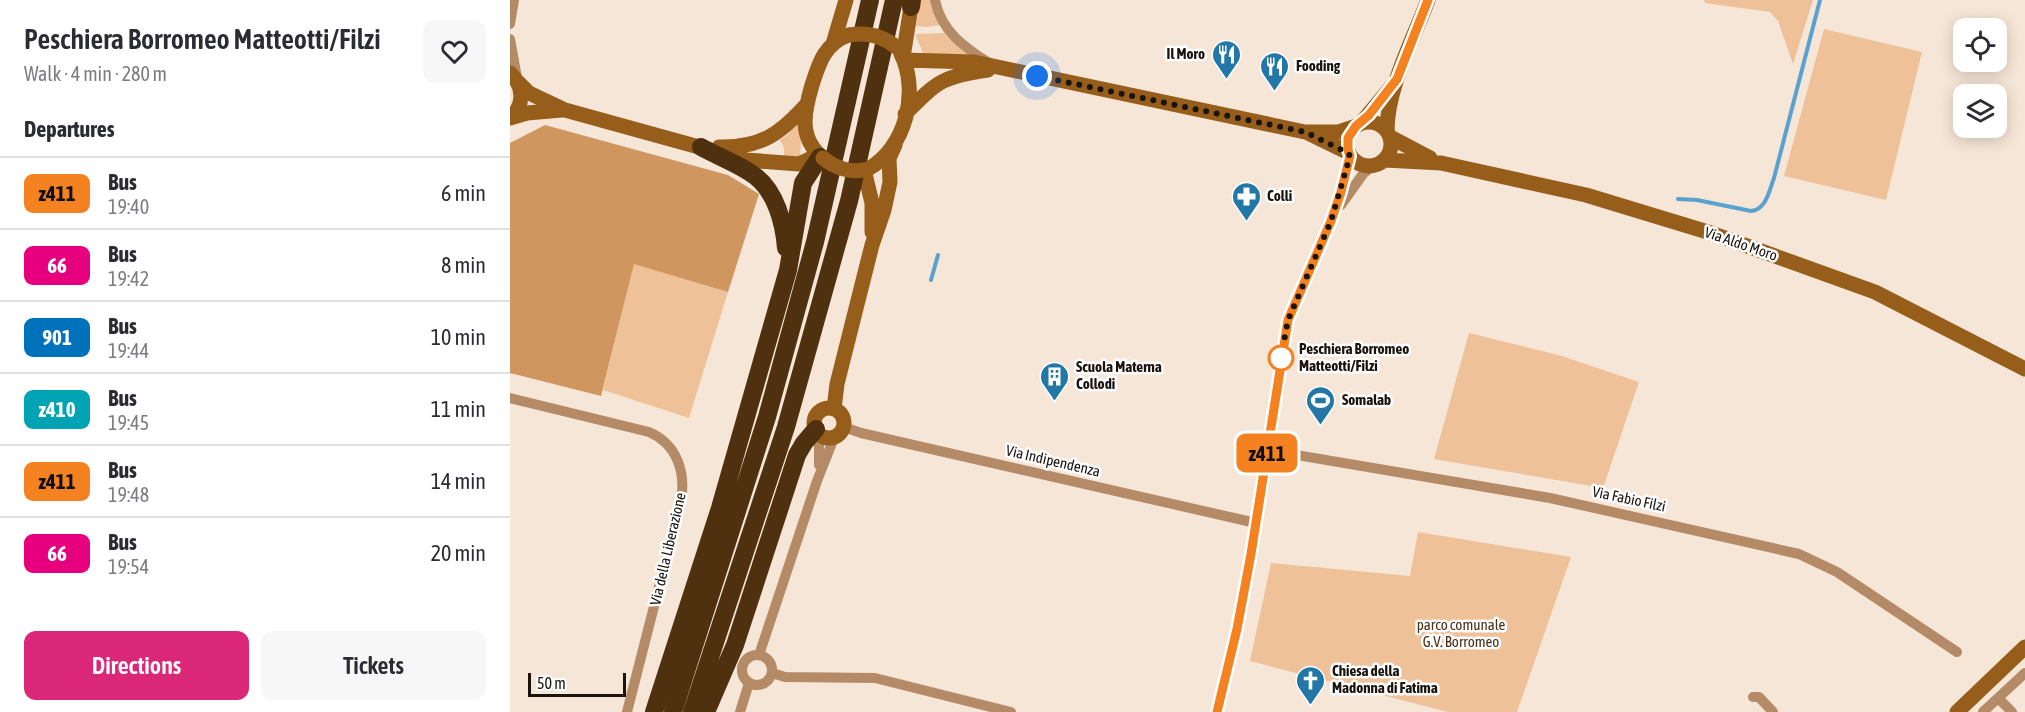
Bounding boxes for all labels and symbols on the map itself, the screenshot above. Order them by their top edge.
restaurant icon: Il Moro [1210,38,1242,80]
place label: Il Moro [1167,45,1205,62]
restaurant icon: Fooding [1259,50,1291,92]
place label: Fooding [1296,57,1341,74]
your location [1022,61,1052,91]
pharmacy icon: Colli [1230,180,1262,222]
place label: Colli [1267,187,1292,204]
street label: Via Aldo Moro [1703,223,1780,264]
place label: Peschiera Borromeo Matteotti/Filzi [1299,340,1409,374]
marker: Peschiera Borromeo Matteotti/Filzi [1268,345,1294,371]
place label: Scuola Materna Collodi [1076,358,1162,392]
building icon: Scuola Materna Collodi [1039,360,1071,402]
sports icon: Somalab [1305,384,1337,426]
place label: Somalab [1342,391,1391,408]
line badge: z411 [1225,434,1309,472]
street label: Via Indipendenza [1004,441,1102,480]
street label: Via Fabio Filzi [1591,482,1667,515]
street label: Via della Liberazione [646,491,689,607]
park label: parco comunale G.V. Borromeo [1417,616,1506,650]
place label: Chiesa della Madonna di Fatima [1332,662,1438,696]
church icon: Chiesa della Madonna di Fatima [1295,664,1327,706]
scale bar [528,670,626,698]

